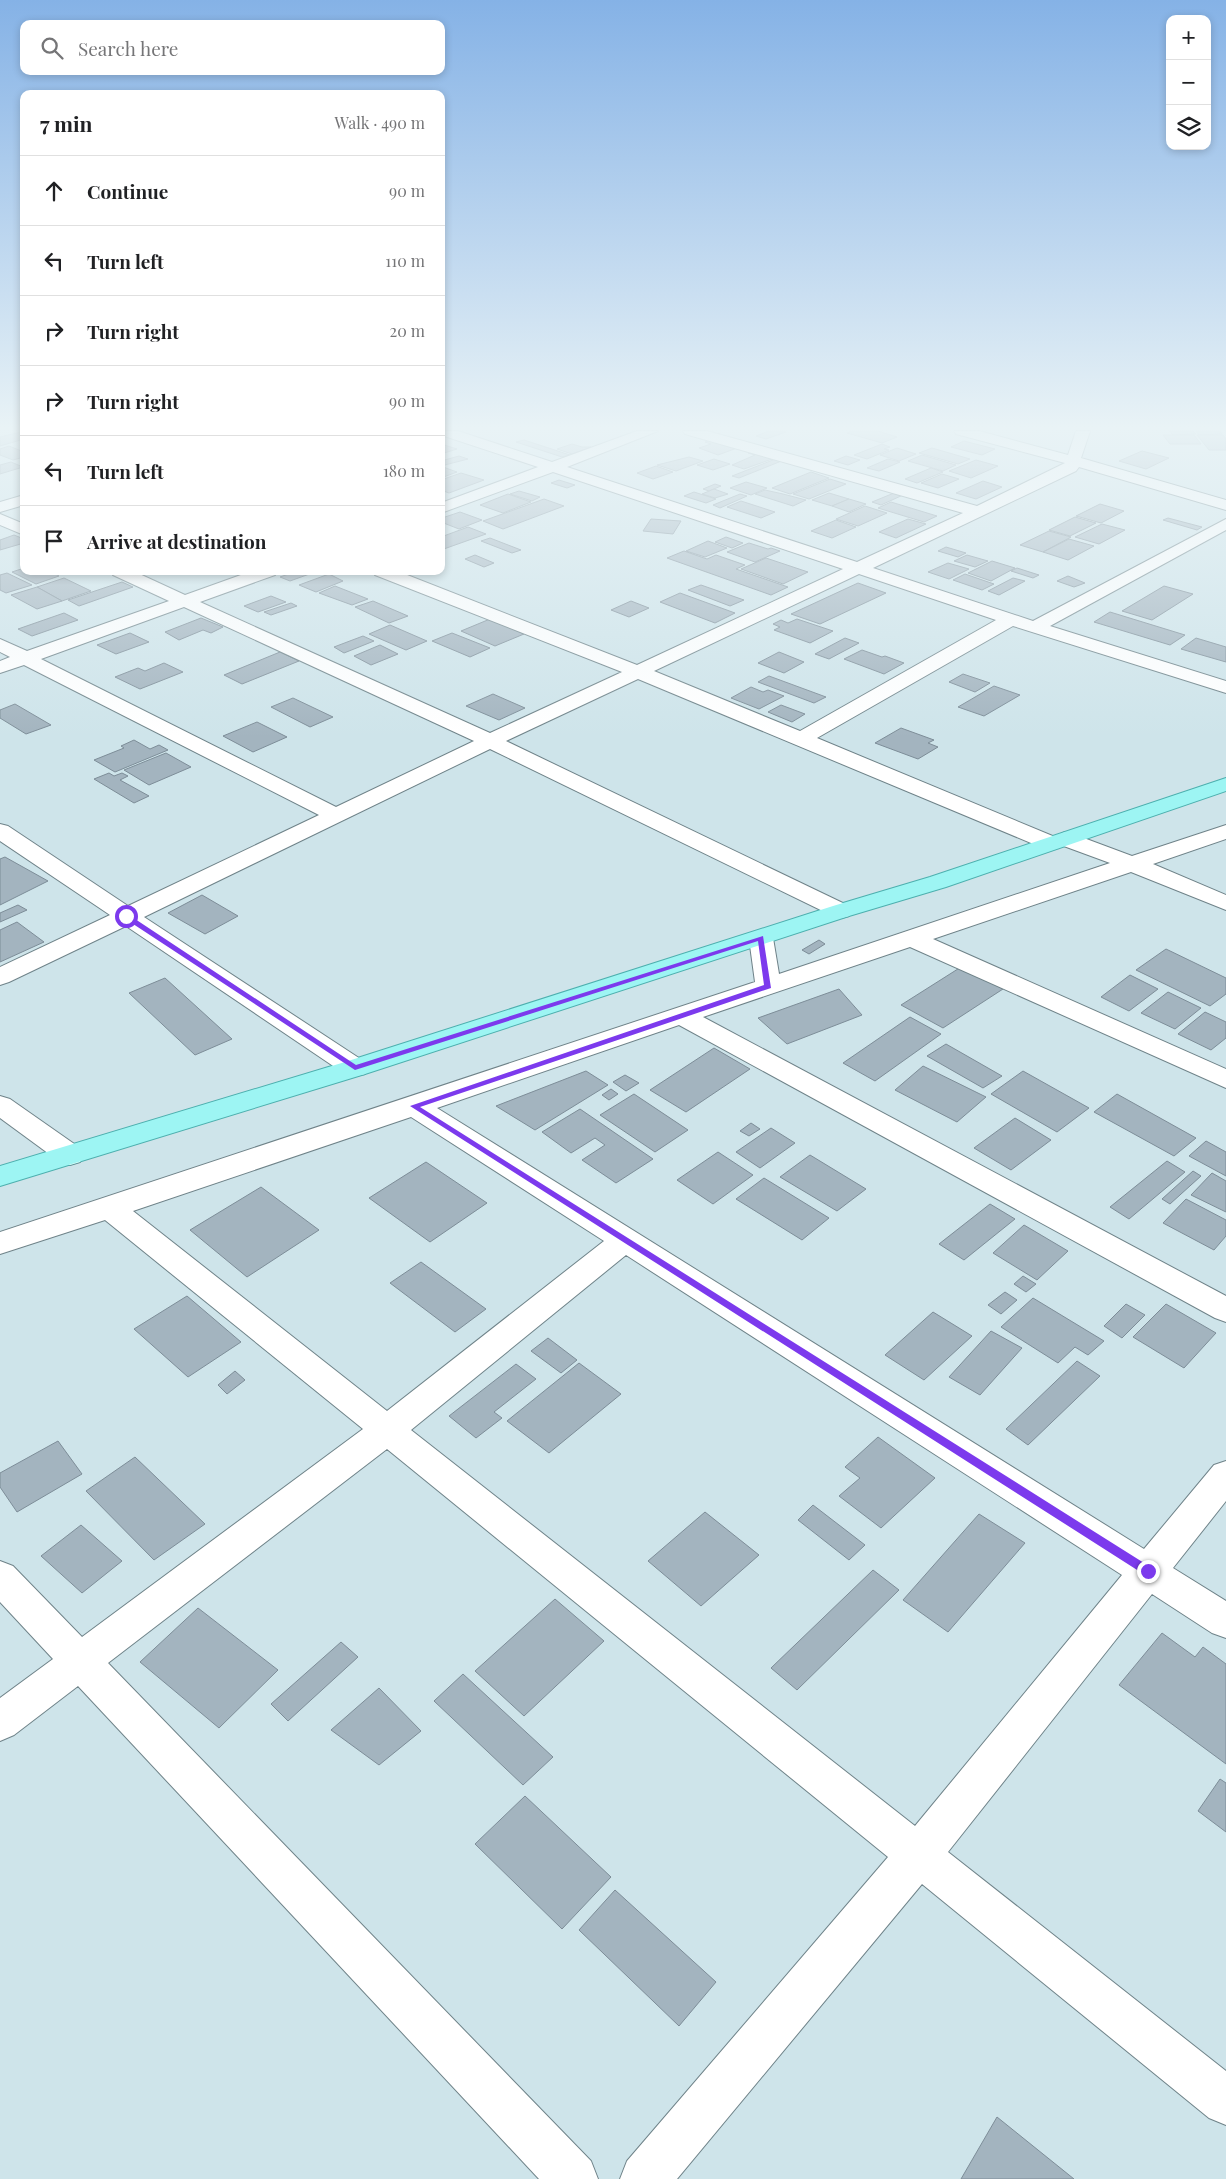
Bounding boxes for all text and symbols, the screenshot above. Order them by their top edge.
map controls [1166,15,1211,150]
button: + [1166,15,1211,60]
search box [20,20,445,75]
icon: search [38,34,66,62]
text: Search here [78,35,178,61]
button: − [1166,60,1211,105]
button: layers [1166,105,1211,150]
text: 7 min [40,109,93,137]
text: Walk · 490 m [334,112,425,133]
icon: ahead [40,177,68,205]
text: Continue [87,178,168,204]
text: 90 m [389,180,425,201]
icon: left [40,247,68,275]
text: Turn left [87,248,164,274]
text: 110 m [385,250,425,271]
icon: right [40,317,68,345]
text: Turn right [87,318,179,344]
text: 20 m [390,320,425,341]
icon: right [40,387,68,415]
text: Turn right [87,388,179,414]
text: 90 m [389,390,425,411]
icon: left [40,457,68,485]
text: Turn left [87,458,164,484]
text: 180 m [383,460,425,481]
icon: arrive [40,527,68,555]
text: Arrive at destination [87,528,267,554]
route start [115,905,138,928]
route end [1137,1560,1160,1583]

